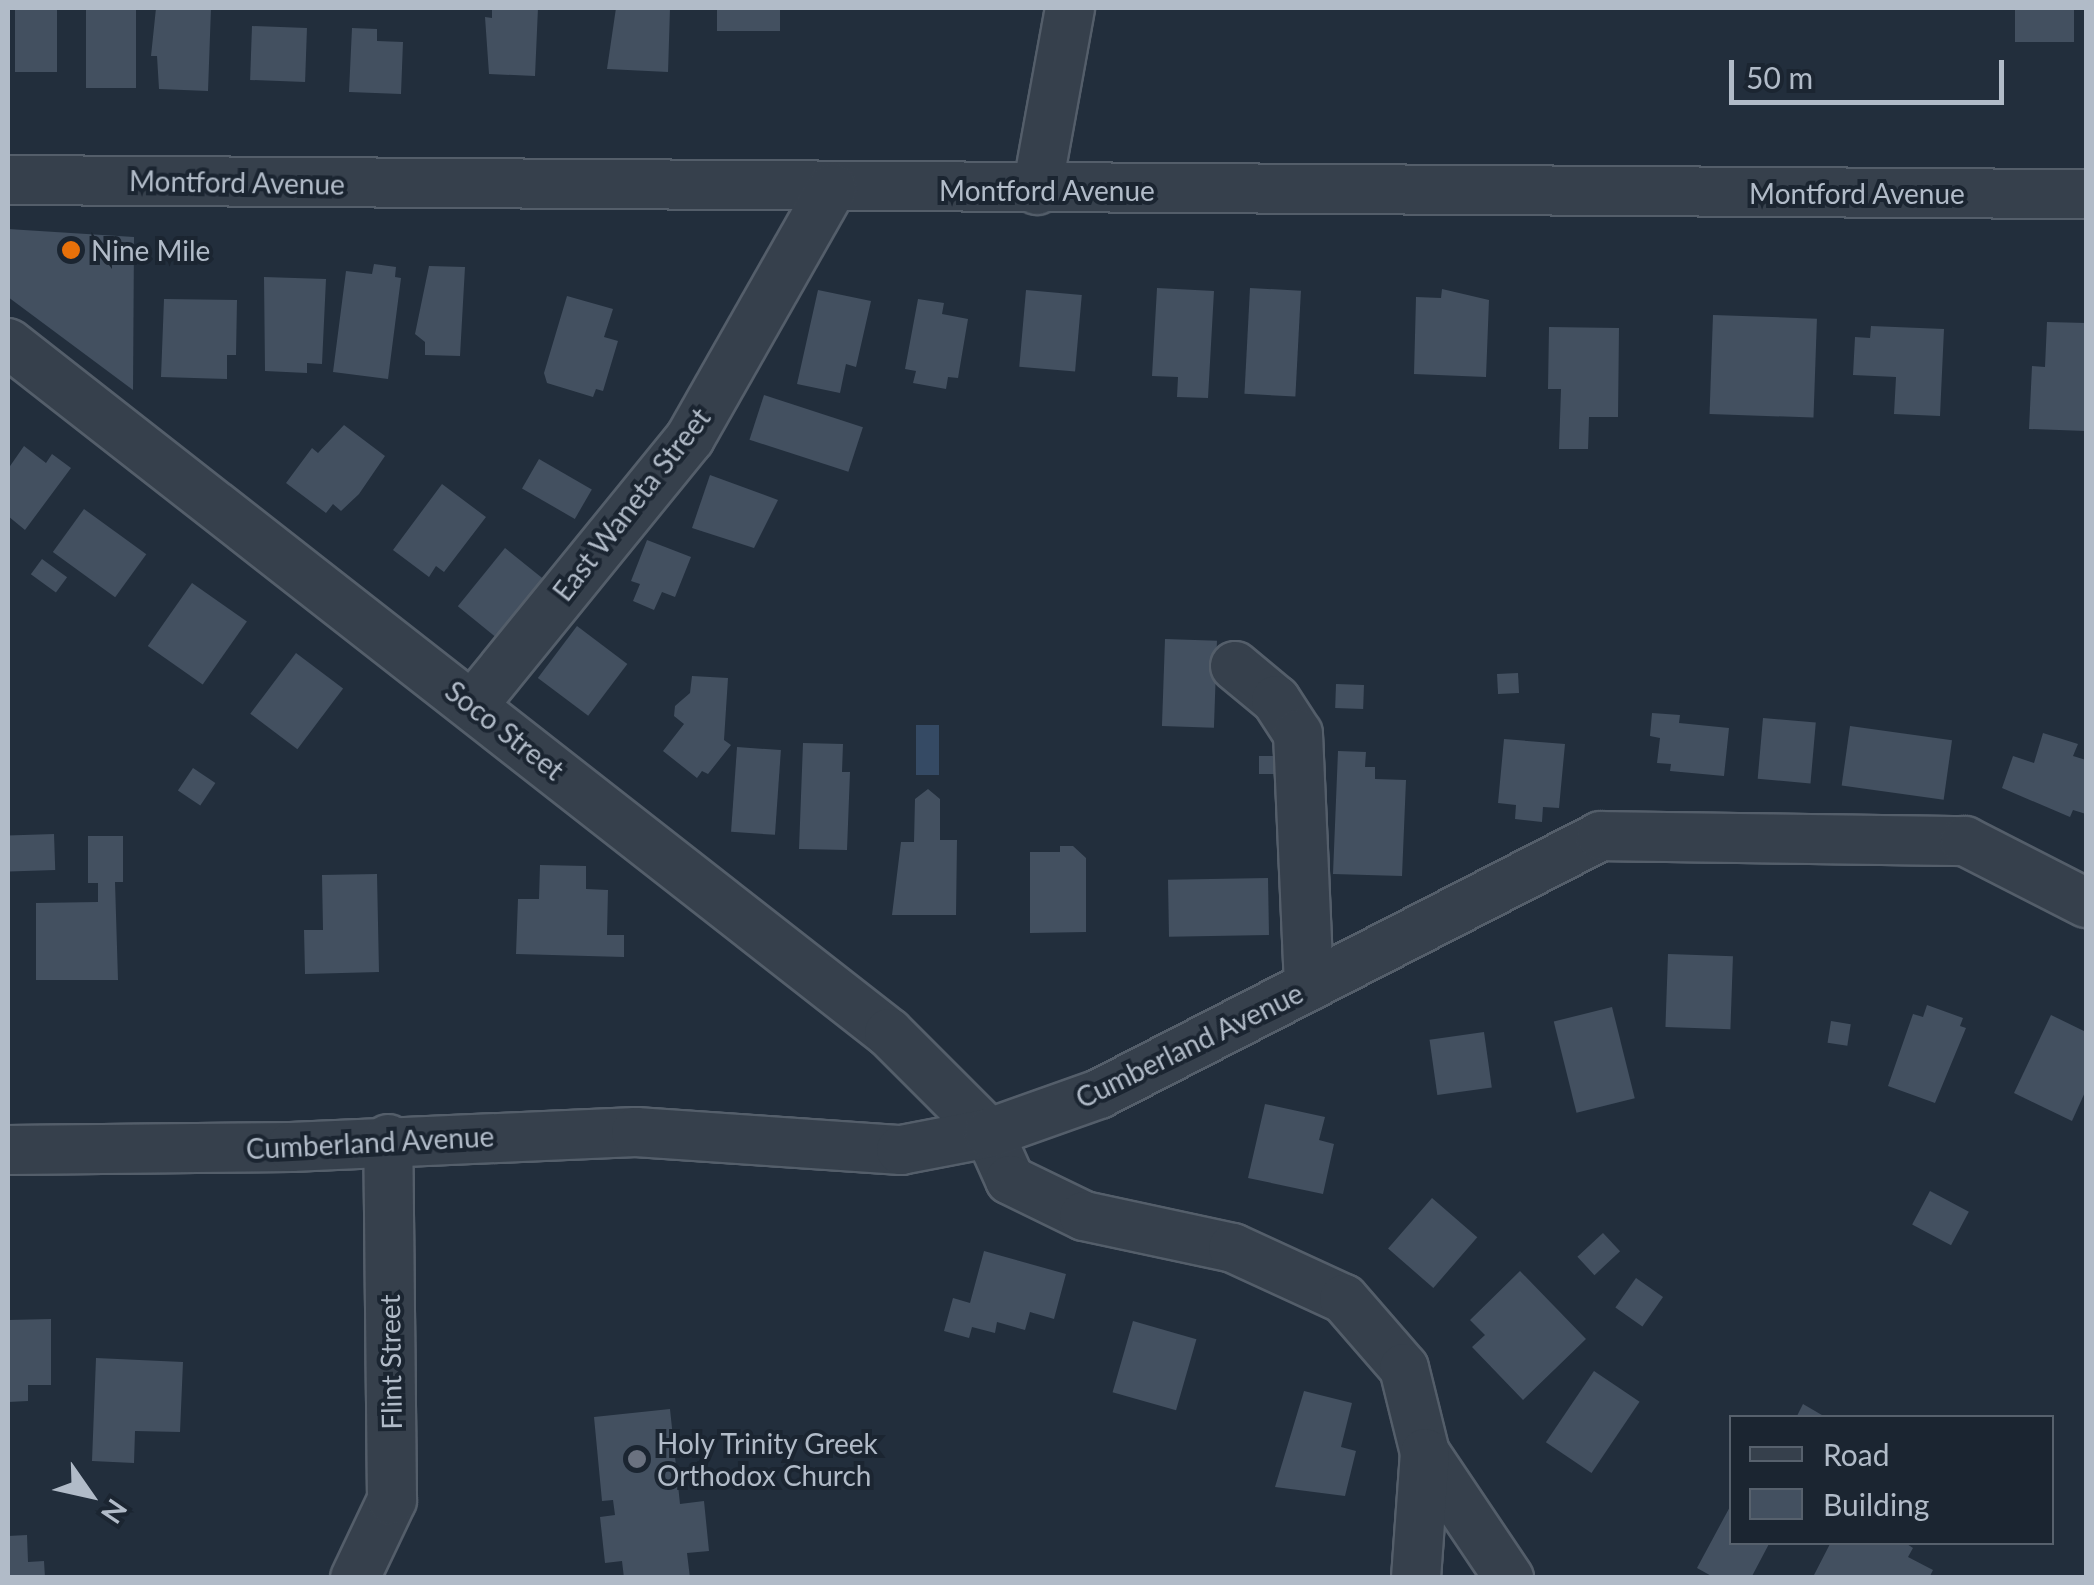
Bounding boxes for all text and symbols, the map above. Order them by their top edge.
scale bar [1734,40,2009,102]
text: 50 m [1746,59,1813,95]
street label: Montford Avenue [128,163,346,201]
street label: Montford Avenue [939,173,1155,207]
street label: Montford Avenue [1749,176,1965,210]
place label: Nine Mile [91,233,210,267]
marker: Nine Mile [60,239,82,261]
street label: East Waneta Street [545,401,717,607]
street label: Soco Street [439,673,571,787]
street label: Cumberland Avenue [1070,975,1308,1115]
street label: Cumberland Avenue [245,1119,495,1165]
street label: Flint Street [372,1294,408,1430]
legend [1729,1415,2054,1545]
place label: Holy Trinity Greek Orthodox Church [657,1426,880,1492]
text: Road [1823,1436,1890,1472]
north arrow [40,1445,140,1545]
marker: Holy Trinity Greek Orthodox Church [626,1448,648,1470]
text: Building [1823,1486,1929,1522]
text: N [95,1493,135,1530]

